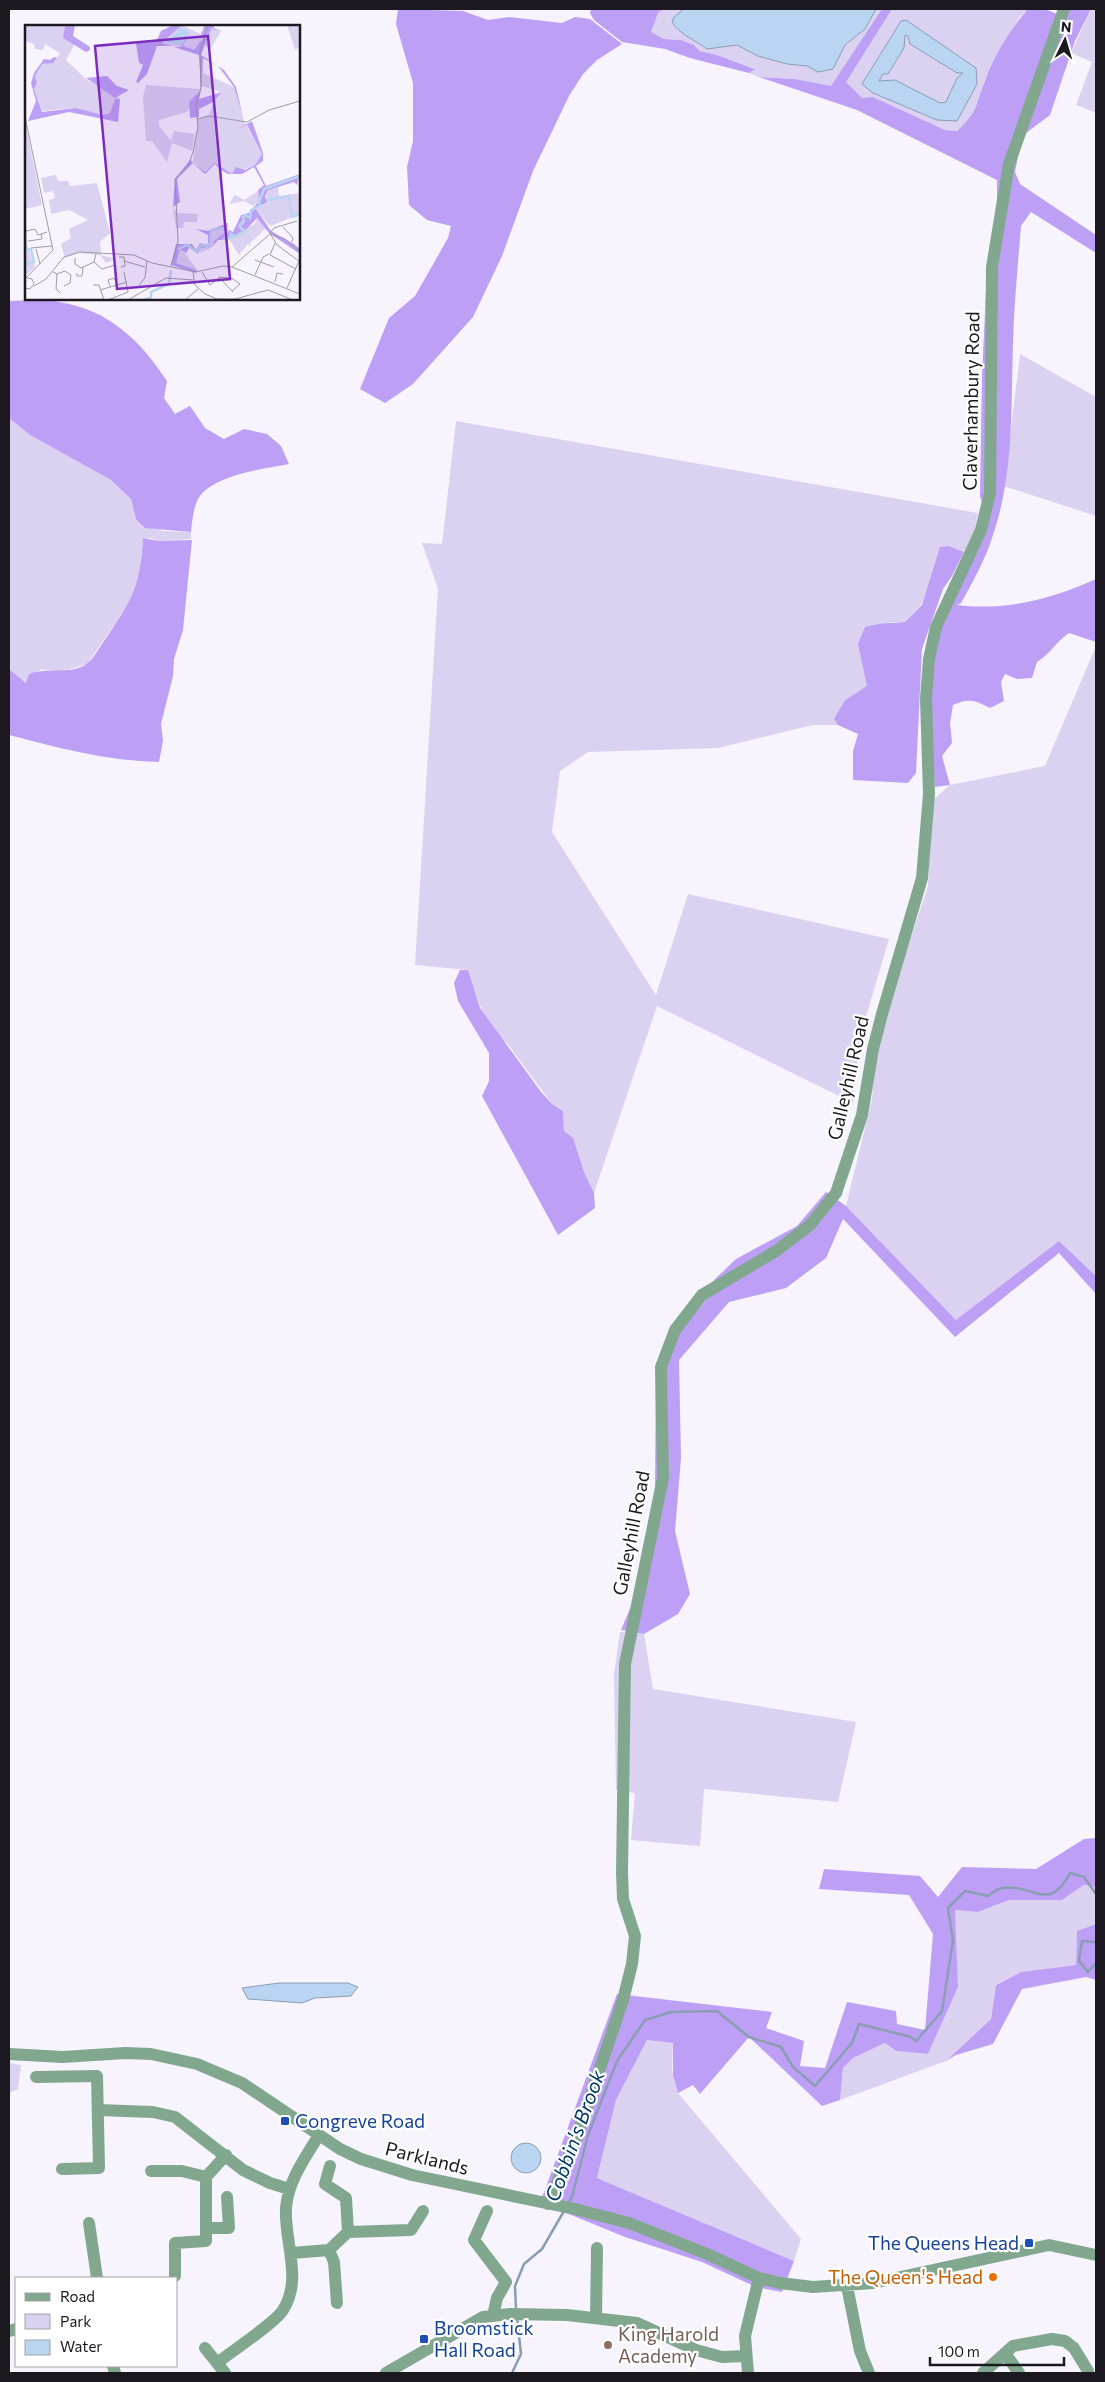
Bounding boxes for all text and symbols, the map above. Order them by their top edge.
north arrow [1040,15,1090,65]
text: N [1060,18,1072,35]
inset map [25,25,300,300]
street label: Claverhambury Road [957,311,984,491]
street label: Galleyhill Road [822,1014,873,1142]
street label: Galleyhill Road [607,1469,654,1597]
water label: Cobbin's Brook [539,2066,609,2205]
place label: Congreve Road [295,2109,425,2132]
marker: Congreve Road [279,2115,291,2127]
street label: Parklands [383,2136,471,2179]
place label: The Queens Head [868,2231,1019,2254]
marker: The Queens Head [1023,2237,1035,2249]
place label: The Queen's Head [828,2265,983,2288]
marker: The Queen's Head [987,2271,999,2283]
legend [15,2277,178,2367]
text: Road [60,2287,95,2305]
text: Park [60,2312,91,2330]
place label: Broomstick Hall Road [434,2316,534,2361]
place label: King Harold Academy [618,2322,719,2367]
marker: Broomstick Hall Road [418,2333,430,2345]
scale bar [930,2334,1064,2366]
text: Water [60,2337,102,2355]
marker: King Harold Academy [602,2339,614,2351]
text: 100 m [938,2342,980,2360]

